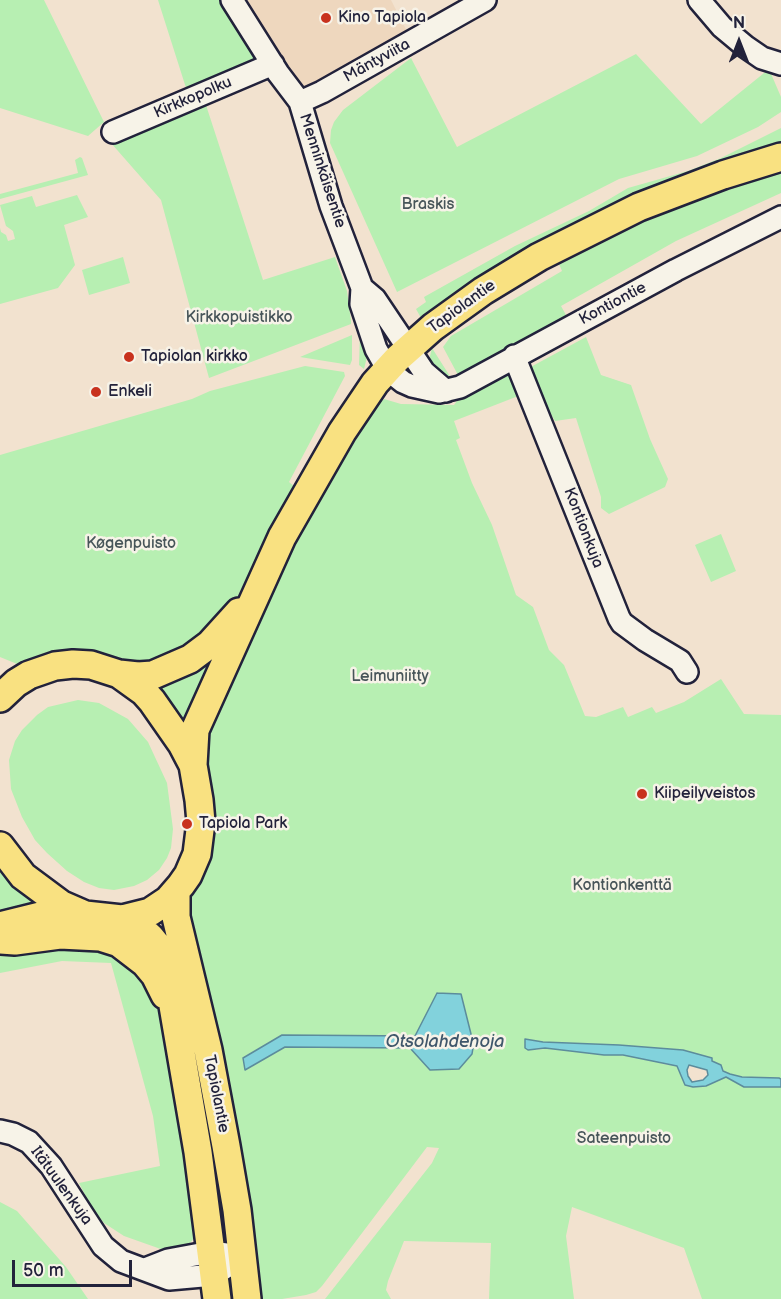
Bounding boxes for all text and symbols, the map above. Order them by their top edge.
place label: Kino Tapiola [338,8,426,28]
marker: Kino Tapiola [319,11,333,25]
north arrow [709,12,769,72]
text: N [733,14,745,33]
street label: Mäntyviita [340,35,414,87]
street label: Kirkkopolku [151,73,235,123]
street label: Menninkäisentie [294,111,350,231]
park label: Braskis [402,195,454,215]
street label: Tapiolantie [424,276,500,338]
street label: Kontiontie [576,278,650,330]
park label: Kirkkopuistikko [185,308,293,328]
place label: Tapiolan kirkko [141,347,248,367]
marker: Tapiolan kirkko [122,350,136,364]
place label: Enkeli [108,382,152,402]
marker: Enkeli [89,385,103,399]
street label: Kontionkuja [559,485,607,571]
park label: Køgenpuisto [86,534,176,554]
park label: Leimuniitty [351,667,429,687]
place label: Kiipeilyveistos [654,784,755,804]
marker: Kiipeilyveistos [635,787,649,801]
place label: Tapiola Park [199,814,287,834]
marker: Tapiola Park [180,817,194,831]
park label: Kontionkenttä [572,876,672,896]
water label: Otsolahdenoja [386,1031,504,1053]
street label: Tapiolantie [199,1054,233,1134]
park label: Sateenpuisto [577,1129,671,1149]
street label: Itätuulenkuja [26,1143,96,1229]
scale bar [15,1248,135,1286]
text: 50 m [23,1260,64,1281]

